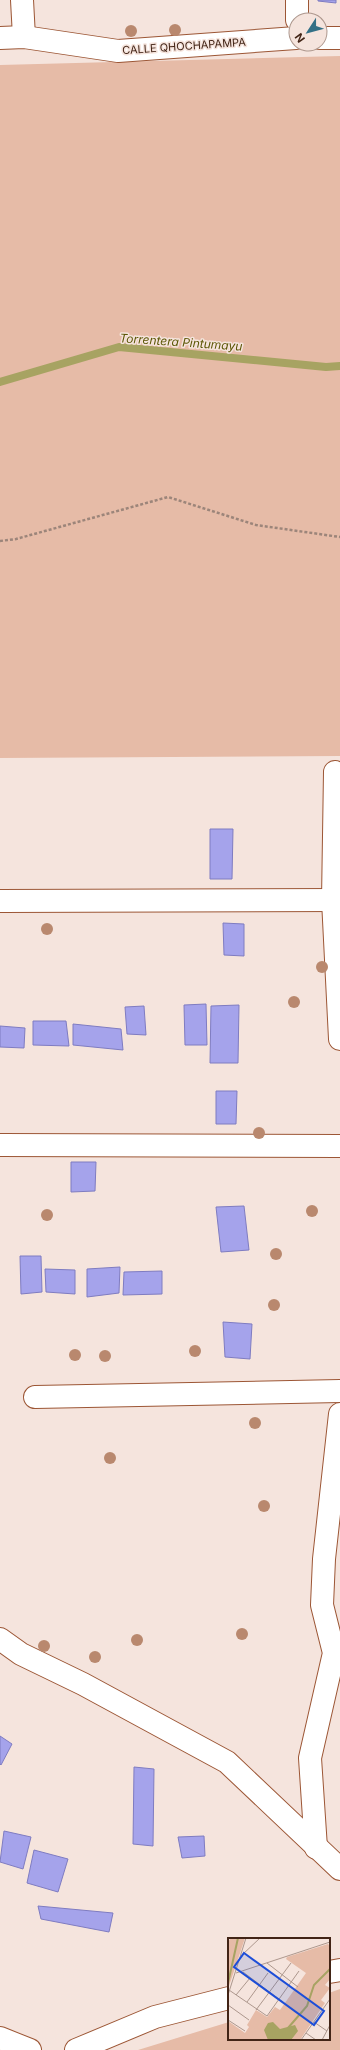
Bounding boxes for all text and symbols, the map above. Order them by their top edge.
north arrow [288,12,328,52]
text: N [292,30,308,45]
street label: CALLE QHOCHAPAMPA [122,35,247,57]
water label: Torrentera Pintumayu [119,330,243,354]
inset map [228,1938,330,2040]

